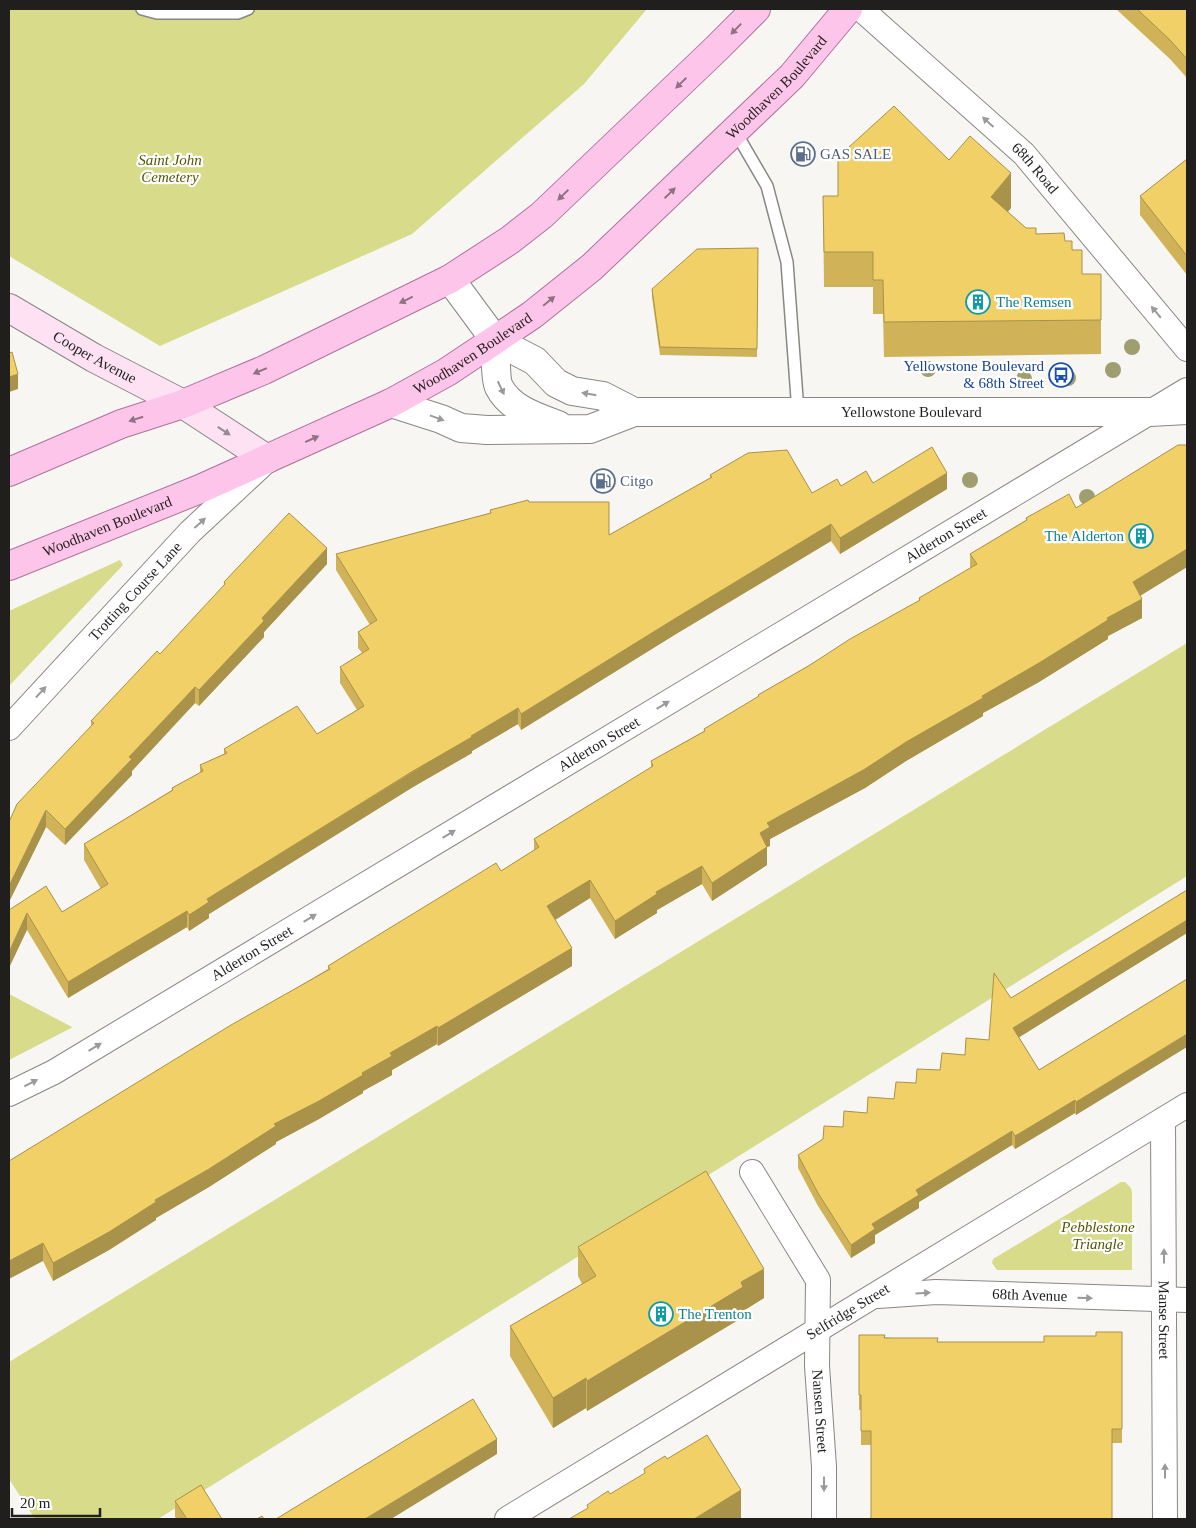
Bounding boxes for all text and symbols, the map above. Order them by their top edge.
one-way arrow [730,23,742,35]
street label: Woodhaven Boulevard [723,32,830,143]
one-way arrow [675,77,687,89]
one-way arrow [981,116,994,127]
street label: 68th Road [1009,139,1062,197]
fuel station icon: GAS SALE [790,141,816,167]
place label: GAS SALE [820,146,891,162]
park label: Saint John Cemetery [138,152,202,185]
one-way arrow [664,187,676,199]
one-way arrow [558,189,570,201]
building icon: The Remsen [965,289,991,315]
place label: The Remsen [996,294,1072,310]
one-way arrow [542,296,555,307]
one-way arrow [399,297,413,305]
one-way arrow [1151,306,1162,318]
street label: Woodhaven Boulevard [411,309,535,397]
street label: Cooper Avenue [50,328,139,387]
place label: Yellowstone Boulevard & 68th Street [903,358,1045,391]
bus stop icon: Yellowstone Boulevard & 68th Street [1048,362,1074,388]
one-way arrow [253,368,267,376]
one-way arrow [497,380,506,395]
one-way arrow [581,389,597,397]
street label: Yellowstone Boulevard [841,404,982,420]
one-way arrow [430,414,445,422]
one-way arrow [129,415,144,423]
one-way arrow [217,426,230,435]
one-way arrow [305,435,319,443]
fuel station icon: Citgo [590,468,616,494]
place label: Citgo [620,473,653,489]
street label: Woodhaven Boulevard [41,493,175,560]
street label: Alderton Street [902,504,990,566]
one-way arrow [194,517,206,529]
building icon: The Alderton [1128,523,1154,549]
place label: The Alderton [1044,528,1124,544]
street label: Trotting Course Lane [86,538,185,644]
one-way arrow [35,687,47,699]
one-way arrow [657,701,670,710]
street label: Alderton Street [555,713,643,775]
one-way arrow [443,830,456,839]
one-way arrow [303,913,316,922]
street label: Alderton Street [208,922,296,984]
one-way arrow [89,1042,102,1051]
one-way arrow [24,1079,38,1087]
park label: Pebblestone Triangle [1060,1219,1135,1252]
one-way arrow [1160,1247,1168,1263]
street label: Selfridge Street [804,1280,893,1343]
street label: Manse Street [1156,1281,1172,1360]
street label: 68th Avenue [992,1286,1068,1304]
one-way arrow [915,1289,931,1297]
one-way arrow [1077,1294,1093,1302]
building icon: The Trenton [648,1301,674,1327]
place label: The Trenton [678,1306,752,1322]
street label: Nansen Street [809,1369,831,1455]
one-way arrow [1161,1462,1169,1478]
one-way arrow [820,1476,828,1492]
scale bar [12,1486,100,1518]
text: 20 m [20,1495,51,1511]

